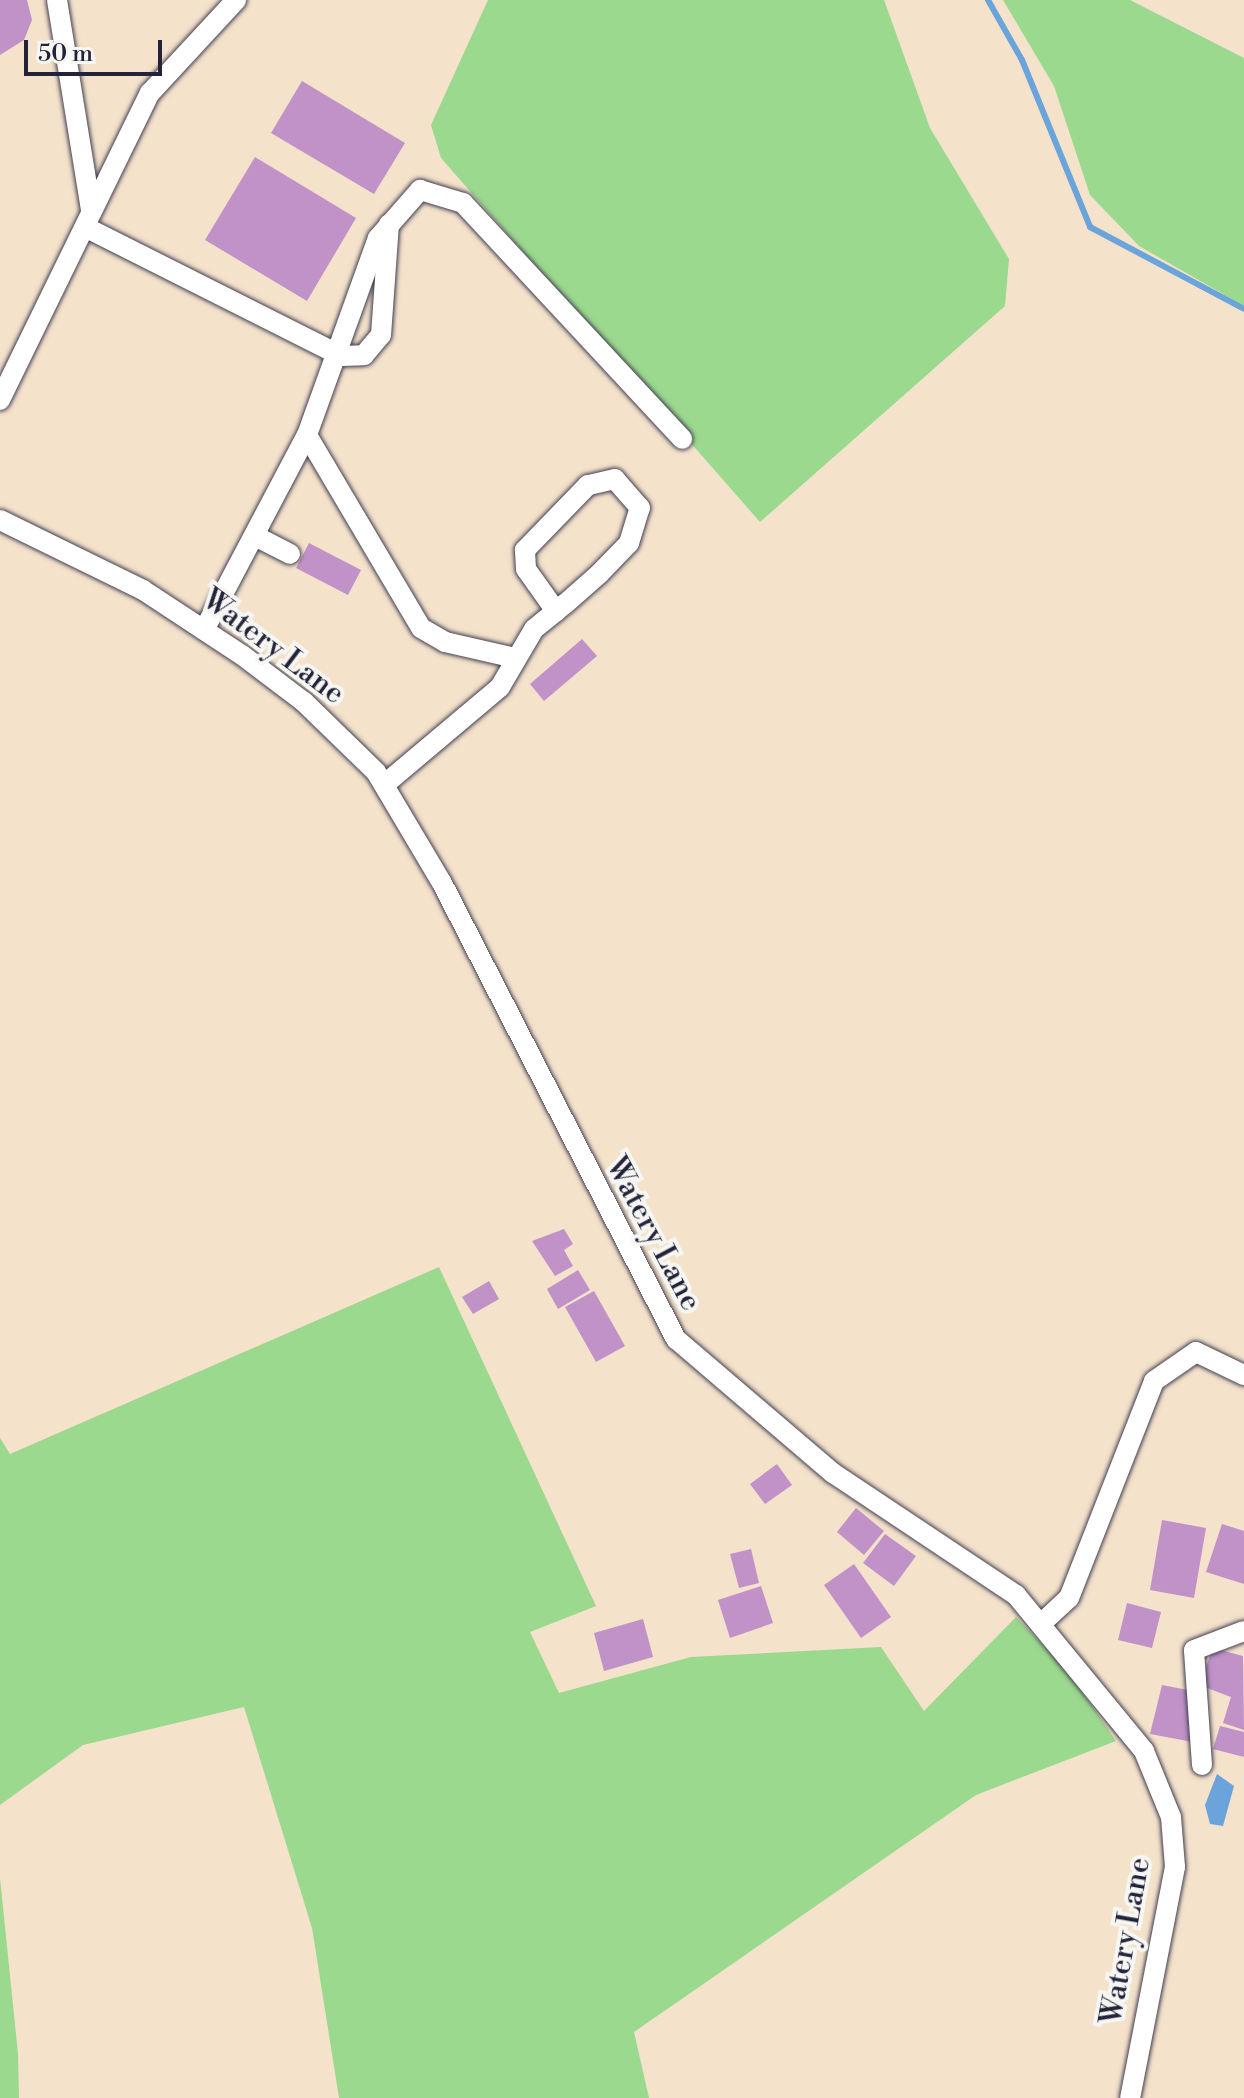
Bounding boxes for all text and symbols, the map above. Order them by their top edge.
scale bar [28,24,166,74]
text: 50 m [38,39,93,69]
street label: Watery Lane [195,582,351,712]
street label: Watery Lane [597,1151,709,1317]
street label: Watery Lane [1094,1855,1158,2027]

